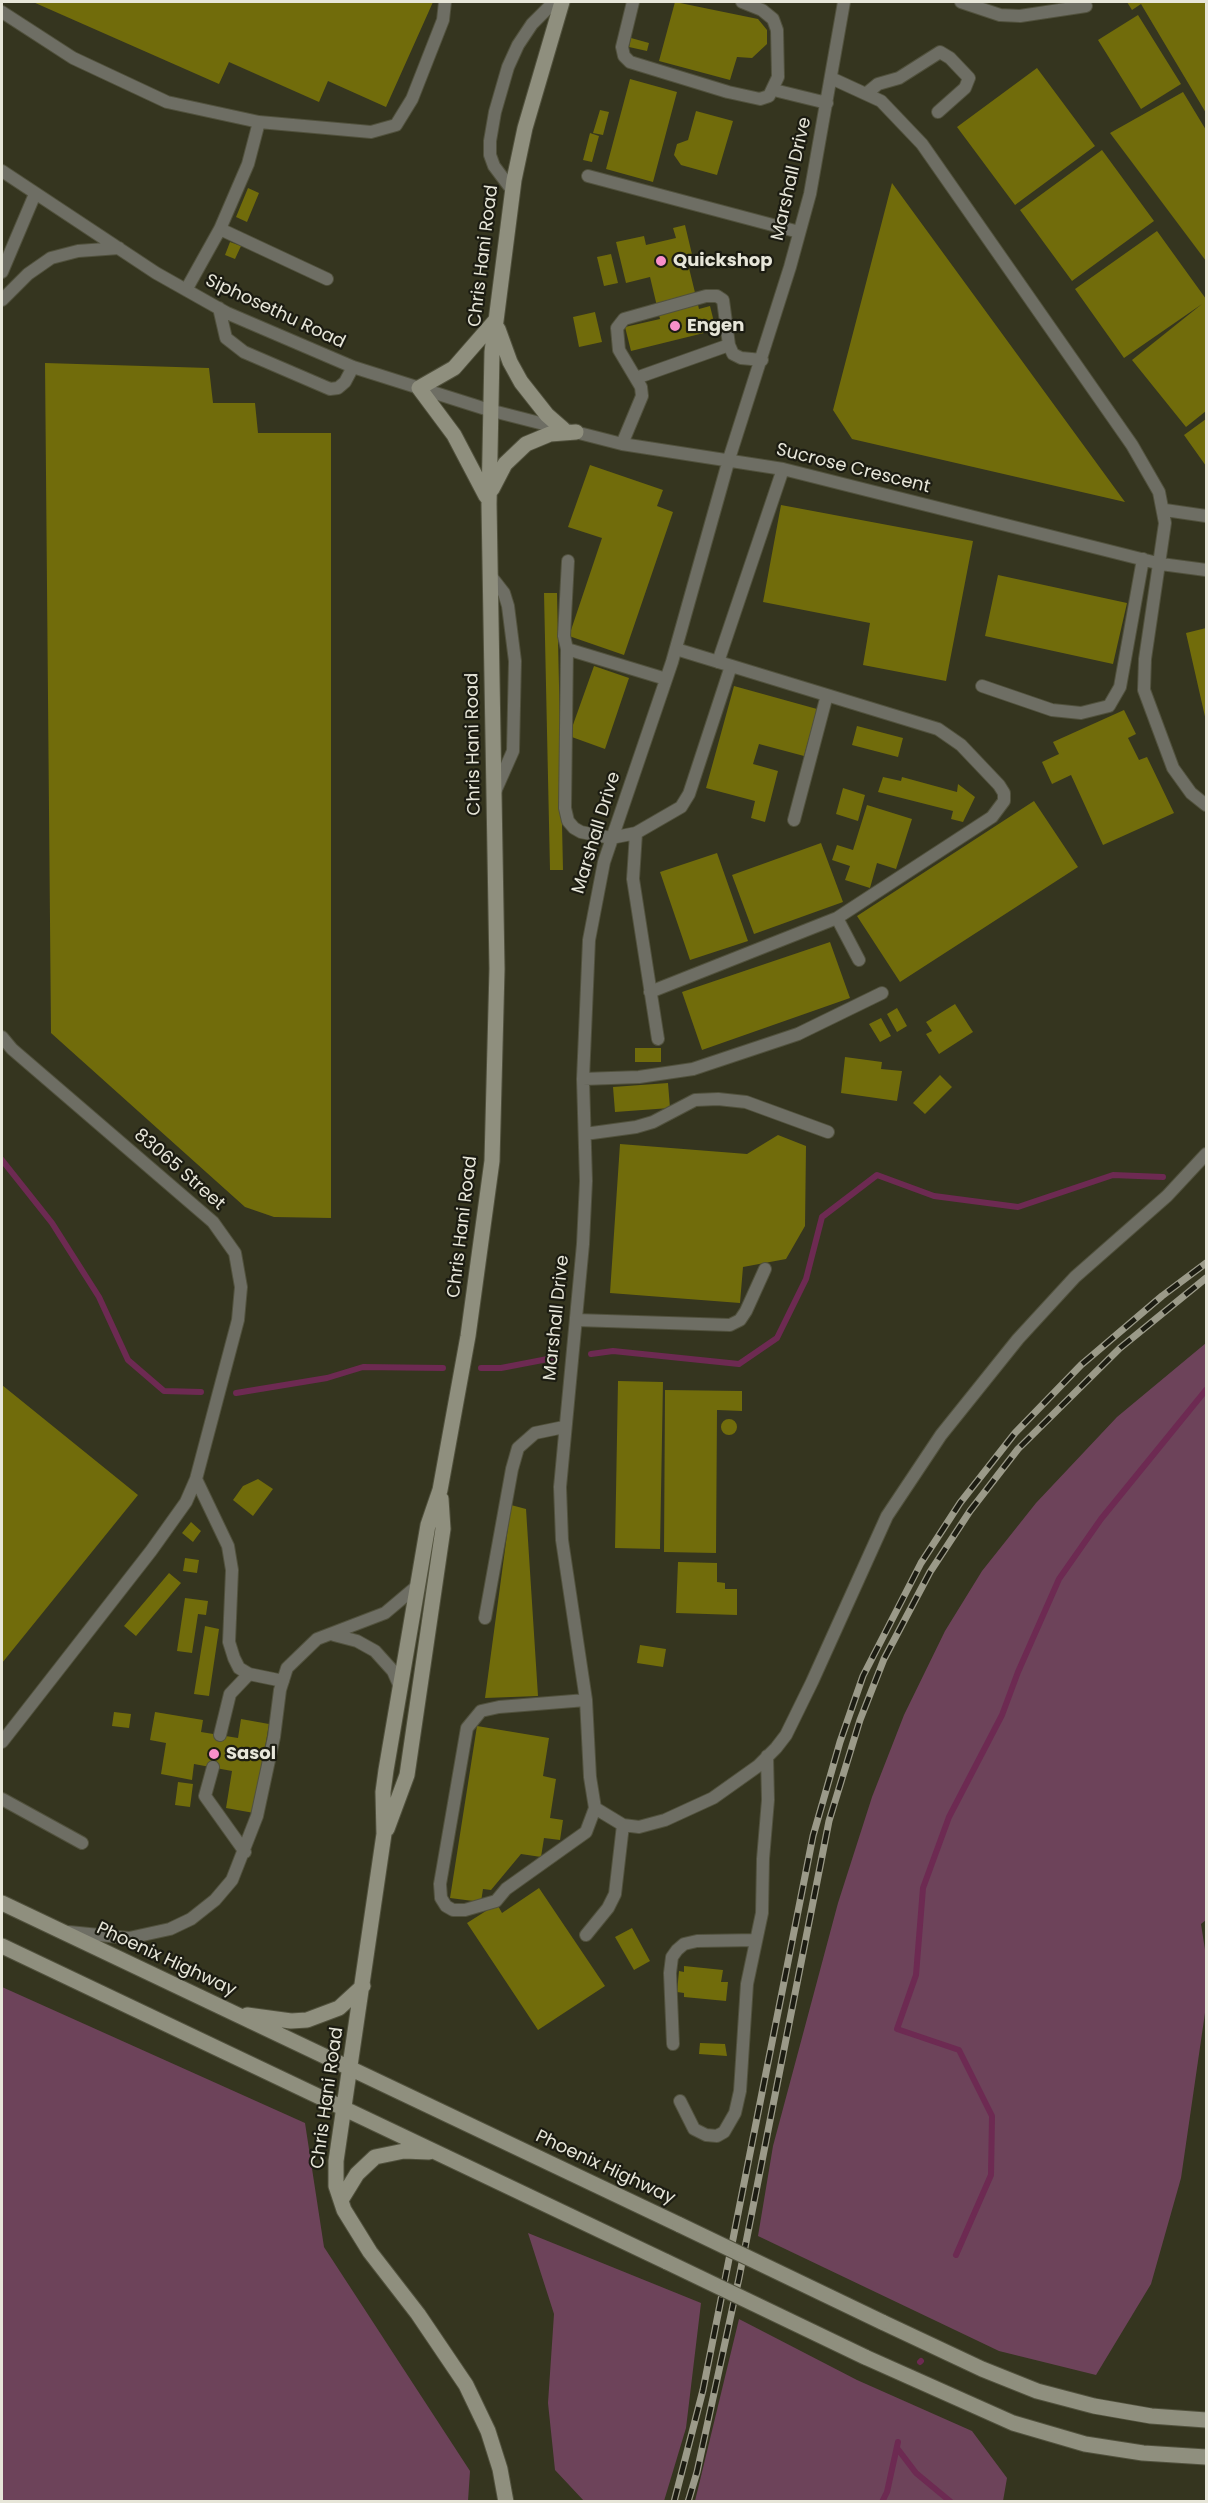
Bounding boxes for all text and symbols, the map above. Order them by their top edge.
street label: Marshall Drive [767,115,817,243]
street label: Chris Hani Road [465,184,503,328]
place label: Quickshop [673,250,773,272]
marker: Quickshop [654,254,668,268]
street label: Siphosethu Road [202,270,348,354]
place label: Engen [687,315,744,337]
marker: Engen [668,319,682,333]
street label: Sucrose Crescent [774,439,932,499]
street label: Chris Hani Road [462,672,486,816]
street label: Marshall Drive [568,769,626,897]
street label: 83065 Street [129,1125,229,1215]
street label: Chris Hani Road [444,1155,482,1299]
street label: Marshall Drive [540,1254,574,1382]
place label: Sasol [226,1743,276,1765]
marker: Sasol [207,1747,221,1761]
street label: Phoenix Highway [93,1918,239,2002]
street label: Chris Hani Road [307,2026,349,2170]
street label: Phoenix Highway [532,2126,678,2210]

